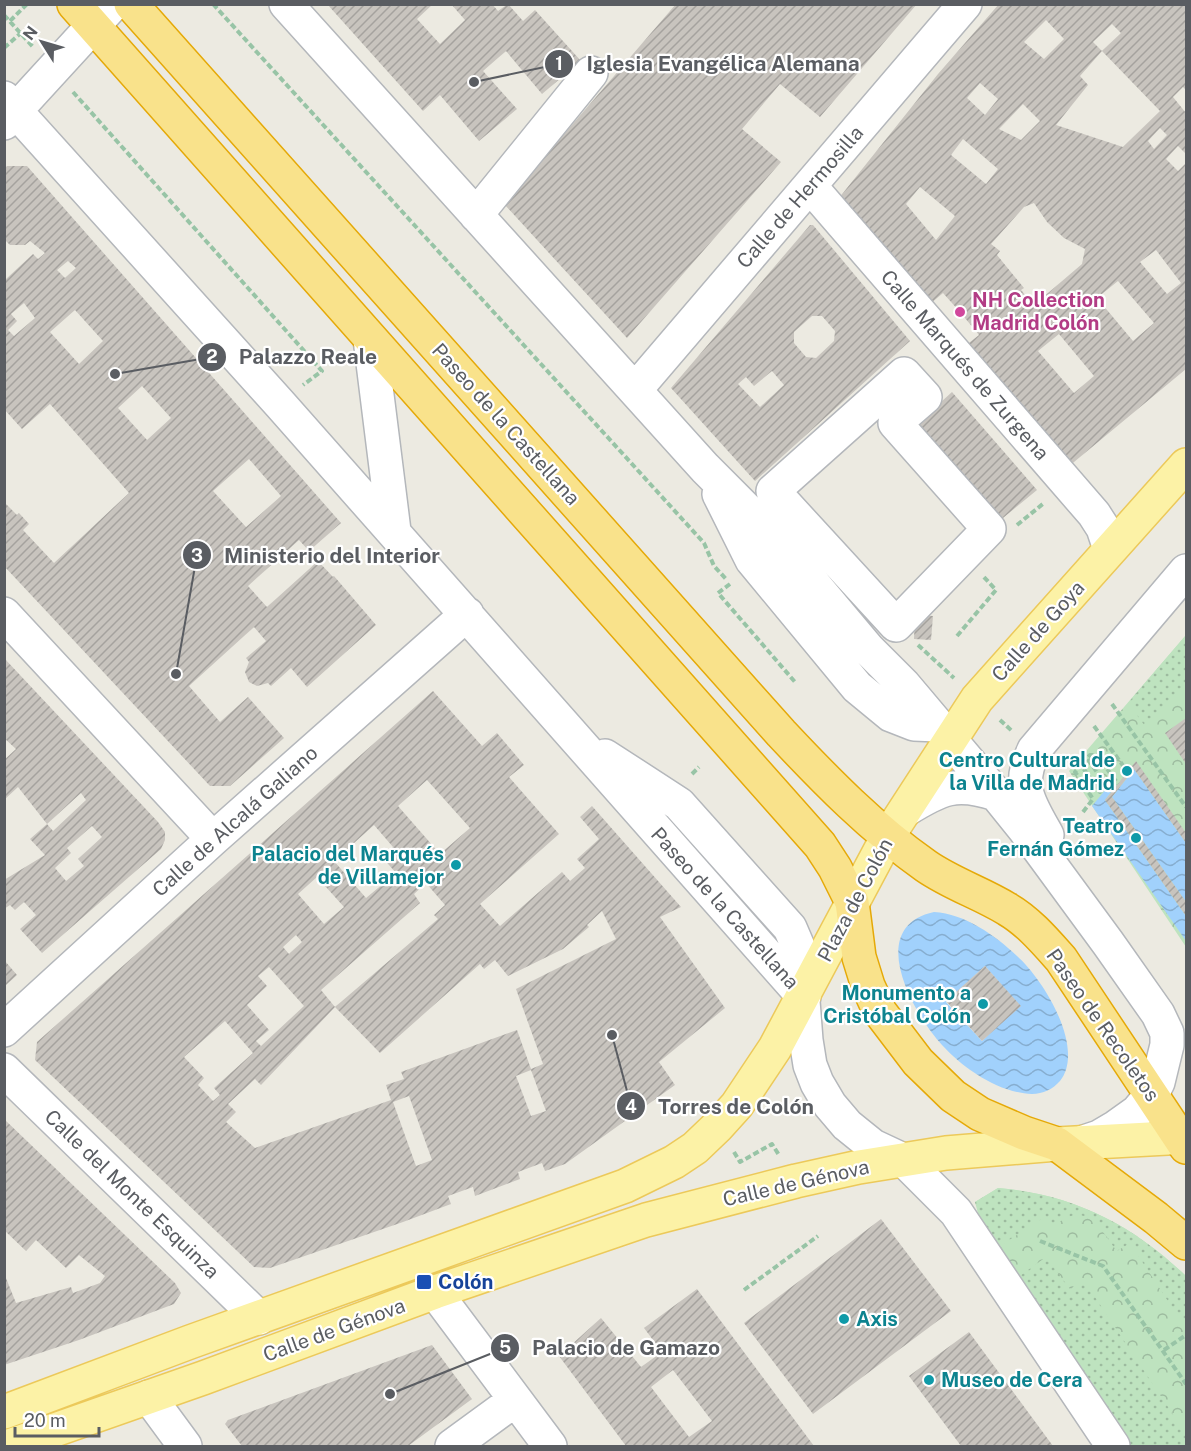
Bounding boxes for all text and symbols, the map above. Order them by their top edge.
north arrow [12,12,72,72]
text: N [19,23,42,44]
callout: Iglesia Evangélica Alemana [544,44,871,83]
text: Iglesia Evangélica Alemana [586,51,860,76]
text: 1 [555,53,563,74]
street label: Calle de Hermosilla [732,121,868,273]
street label: Calle Marqués de Zurgena [876,265,1054,465]
place label: NH Collection Madrid Colón [972,288,1105,335]
marker: NH Collection Madrid Colón [953,305,967,319]
callout: Palazzo Reale [197,337,389,376]
street label: Paseo de la Castellana [427,338,585,510]
text: Palazzo Reale [239,344,377,369]
text: 2 [206,346,218,367]
callout: Ministerio del Interior [182,536,452,575]
text: Ministerio del Interior [224,543,440,568]
text: 3 [191,545,203,566]
street label: Calle de Goya [987,576,1089,686]
street label: Calle de Alcalá Galiano [148,741,322,901]
place label: Centro Cultural de la Villa de Madrid [939,748,1115,795]
marker: Centro Cultural de la Villa de Madrid [1120,764,1134,778]
place label: Teatro Fernán Gómez [987,814,1124,861]
street label: Paseo de la Castellana [646,822,804,994]
marker: Teatro Fernán Gómez [1129,831,1143,845]
street label: Plaza de Colón [812,834,898,966]
place label: Palacio del Marqués de Villamejor [251,842,444,889]
marker: Palacio del Marqués de Villamejor [449,858,463,872]
street label: Paseo de Recoletos [1041,944,1165,1106]
place label: Monumento a Cristóbal Colón [823,981,971,1028]
marker: Monumento a Cristóbal Colón [976,997,990,1011]
callout: Torres de Colón [616,1087,826,1126]
text: Torres de Colón [658,1094,814,1119]
text: 4 [625,1096,637,1117]
street label: Calle del Monte Esquinza [40,1104,224,1284]
street label: Calle de Génova [721,1155,871,1211]
place label: Colón [438,1270,493,1294]
marker: Colón [415,1273,433,1291]
street label: Calle de Génova [260,1293,408,1367]
place label: Axis [856,1307,898,1331]
marker: Axis [837,1312,851,1326]
callout: Palacio de Gamazo [490,1329,732,1368]
text: Palacio de Gamazo [532,1335,720,1360]
text: 5 [499,1337,511,1358]
place label: Museo de Cera [941,1368,1083,1392]
marker: Museo de Cera [922,1373,936,1387]
scale bar [15,1400,99,1438]
text: 20 m [24,1410,66,1431]

